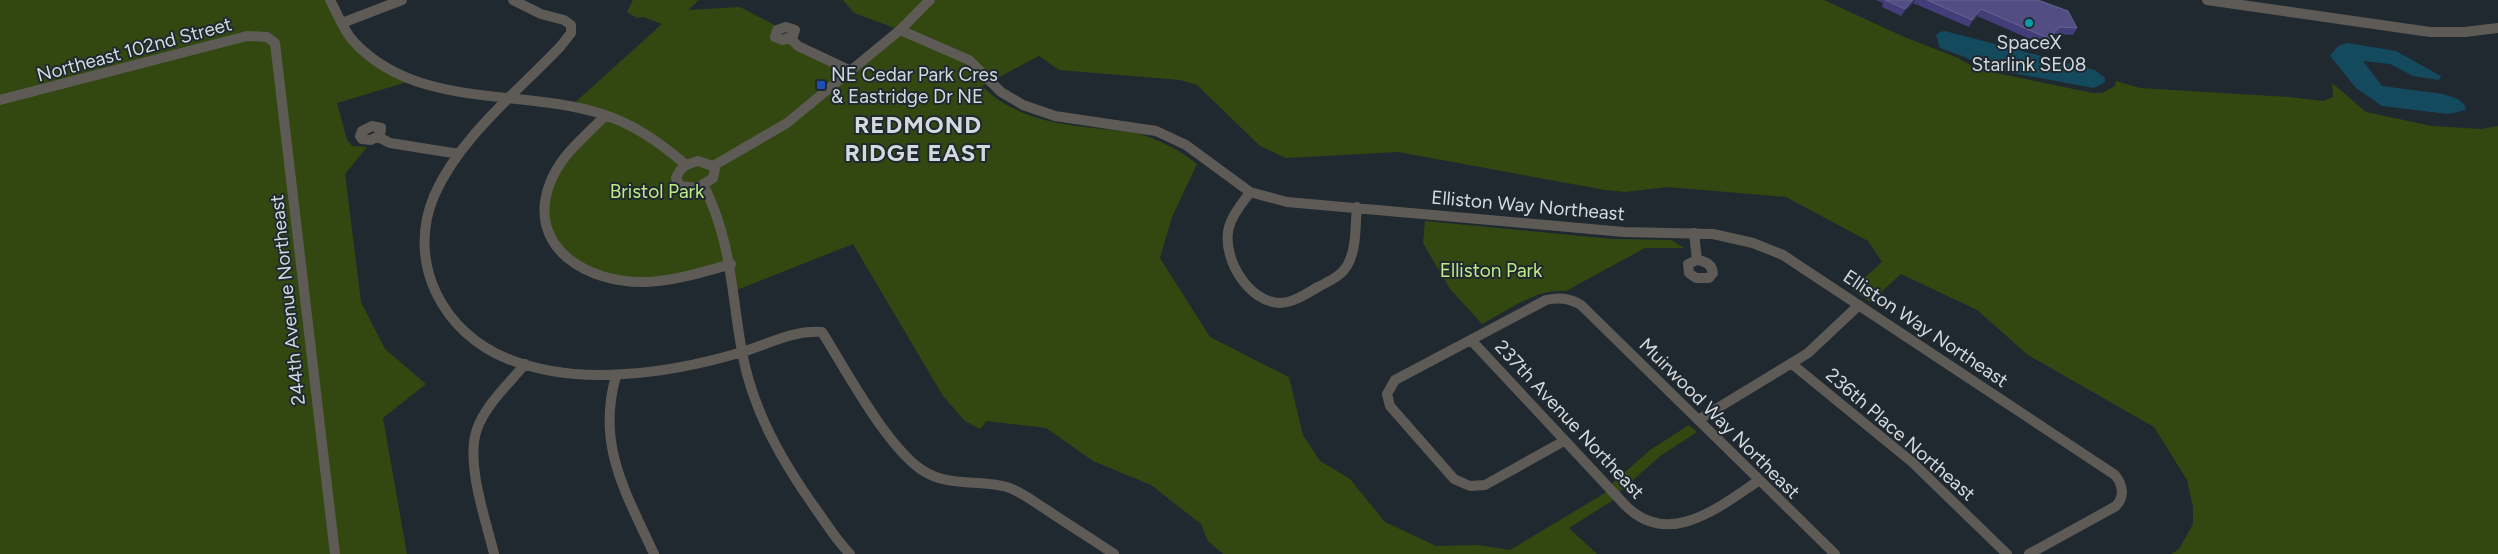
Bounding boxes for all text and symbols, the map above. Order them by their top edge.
street label: Northeast 102nd Street [34,12,234,87]
marker: SpaceX Starlink SE08 [2023,17,2035,29]
place label: SpaceX Starlink SE08 [1972,31,2086,76]
place label: NE Cedar Park Cres & Eastridge Dr NE [831,63,998,108]
marker: NE Cedar Park Cres & Eastridge Dr NE [815,79,827,91]
district label: REDMOND RIDGE EAST [845,110,991,167]
park label: Bristol Park [610,180,705,203]
street label: Elliston Way Northeast [1430,186,1626,225]
street label: 244th Avenue Northeast [265,193,310,406]
park label: Elliston Park [1440,259,1543,282]
street label: Elliston Way Northeast [1839,265,2013,392]
street label: Muirwood Way Northeast [1635,333,1805,503]
street label: 237th Avenue Northeast [1490,335,1649,503]
street label: 236th Place Northeast [1821,363,1980,506]

